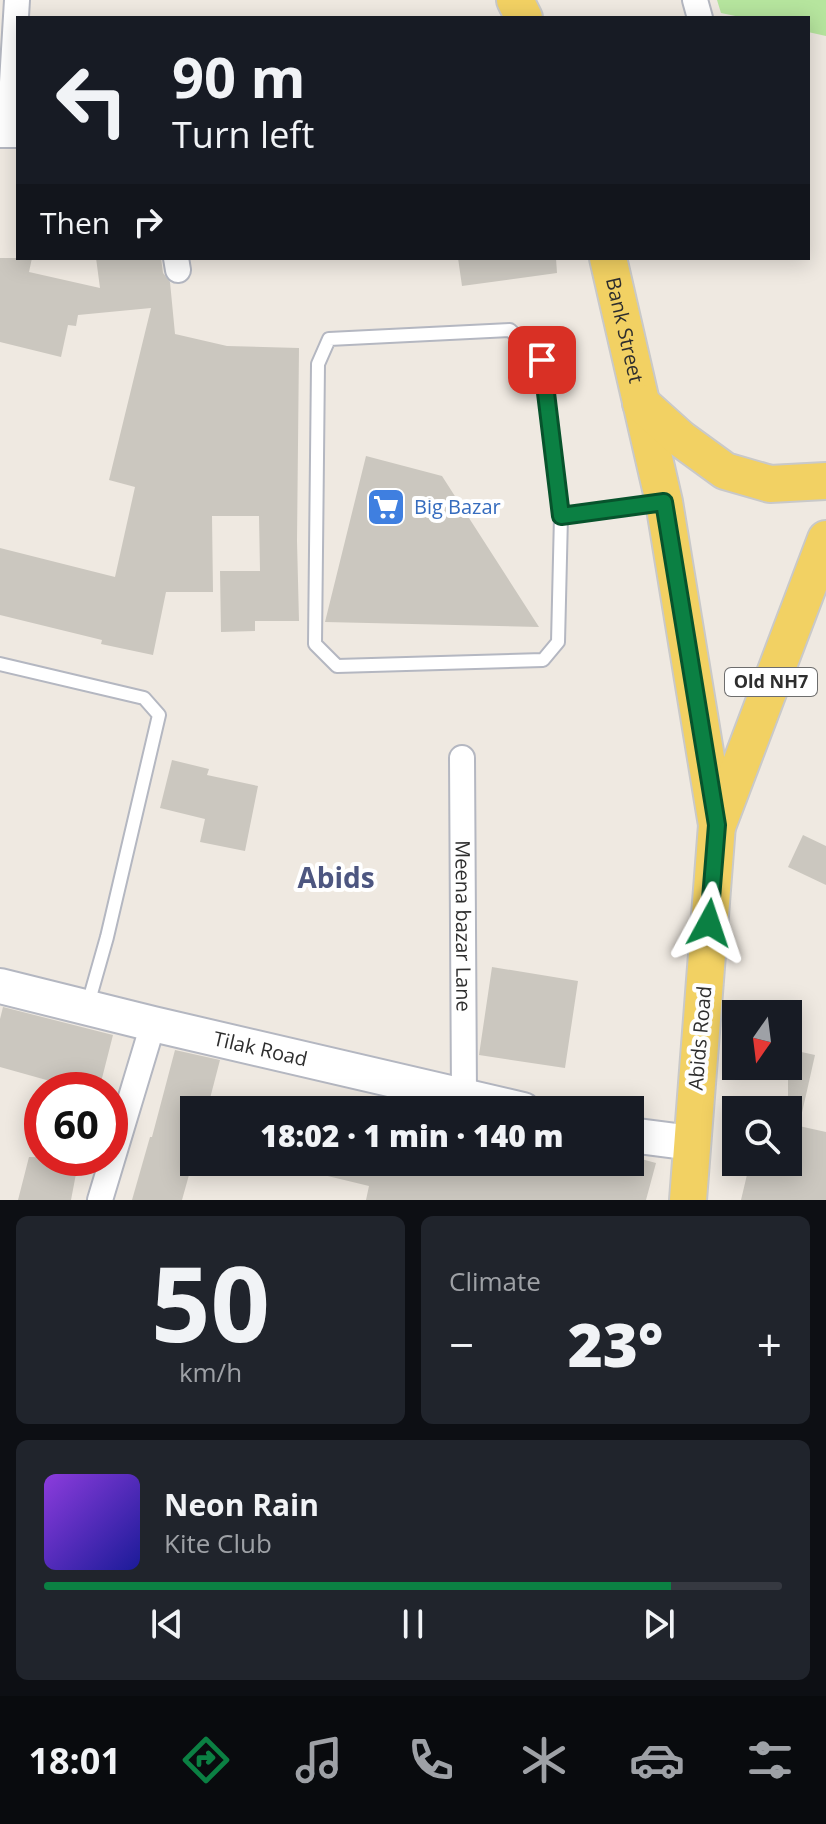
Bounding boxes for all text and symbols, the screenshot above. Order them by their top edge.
text: 90 m [172,38,306,114]
icon: left [40,48,144,152]
text: Turn left [172,110,314,159]
icon: right [126,200,170,244]
text: Then [40,202,110,243]
street label: Bank Street [600,274,650,386]
pin [508,326,576,394]
icon: arrive [520,338,564,382]
supermarket icon: Big Bazar [365,486,407,528]
place label: Big Bazar [414,493,501,520]
road number: Old NH7 [725,668,817,696]
street label: Meena bazar Lane [449,840,478,1012]
district label: Abids [297,858,375,896]
position arrow [667,881,751,965]
street label: Abids Road [681,985,718,1091]
north arrow [722,1000,802,1080]
map controls [722,1000,802,1176]
street label: Tilak Road [211,1025,310,1072]
speed limit sign: 60 [24,1072,128,1176]
button: search [722,1096,802,1176]
text: 18:02 · 1 min · 140 m [260,1115,564,1156]
text: 50 [151,1231,270,1372]
text: Climate [449,1263,541,1299]
text: 23° [568,1303,663,1385]
text: − [449,1314,474,1374]
text: + [757,1314,782,1374]
text: km/h [179,1354,242,1390]
text: Neon Rain [164,1484,319,1525]
text: Kite Club [164,1525,272,1561]
icon: previous [145,1602,189,1646]
icon: pause [391,1602,435,1646]
icon: next [637,1602,681,1646]
icon: directions [178,1732,234,1788]
icon: music [291,1732,347,1788]
icon: phone [403,1732,459,1788]
icon: climate [516,1732,572,1788]
icon: car [629,1732,685,1788]
icon: filters [742,1732,798,1788]
text: 18:01 [28,1736,121,1785]

